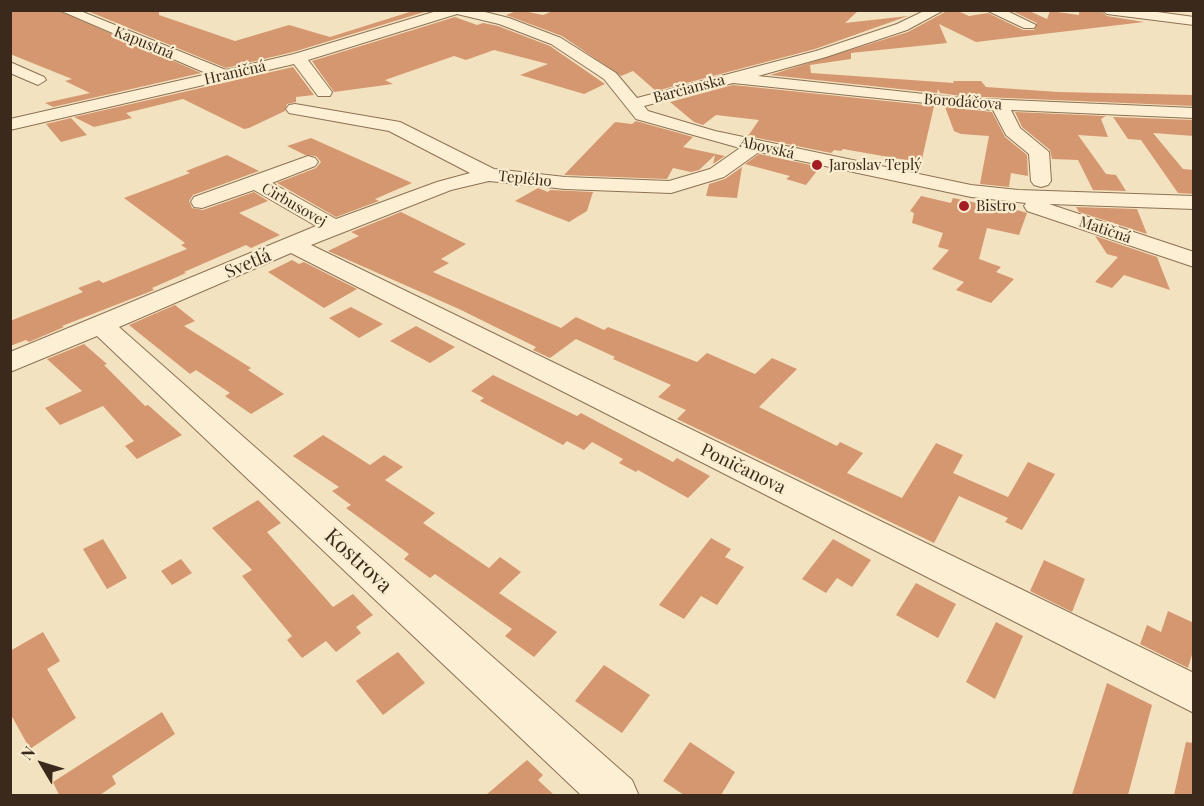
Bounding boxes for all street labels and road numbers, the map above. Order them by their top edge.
street label: Kapustná [111,23,177,63]
street label: Hraničná [202,57,268,89]
street label: Barčianska [651,71,727,107]
street label: Borodáčova [923,90,1003,114]
street label: Abovská [738,133,796,163]
street label: Teplého [497,167,553,191]
street label: Cirbusovej [258,179,330,231]
street label: Matičná [1077,213,1133,247]
street label: Svetlá [222,245,274,283]
street label: Poničanova [697,439,789,499]
street label: Kostrova [319,523,397,599]

